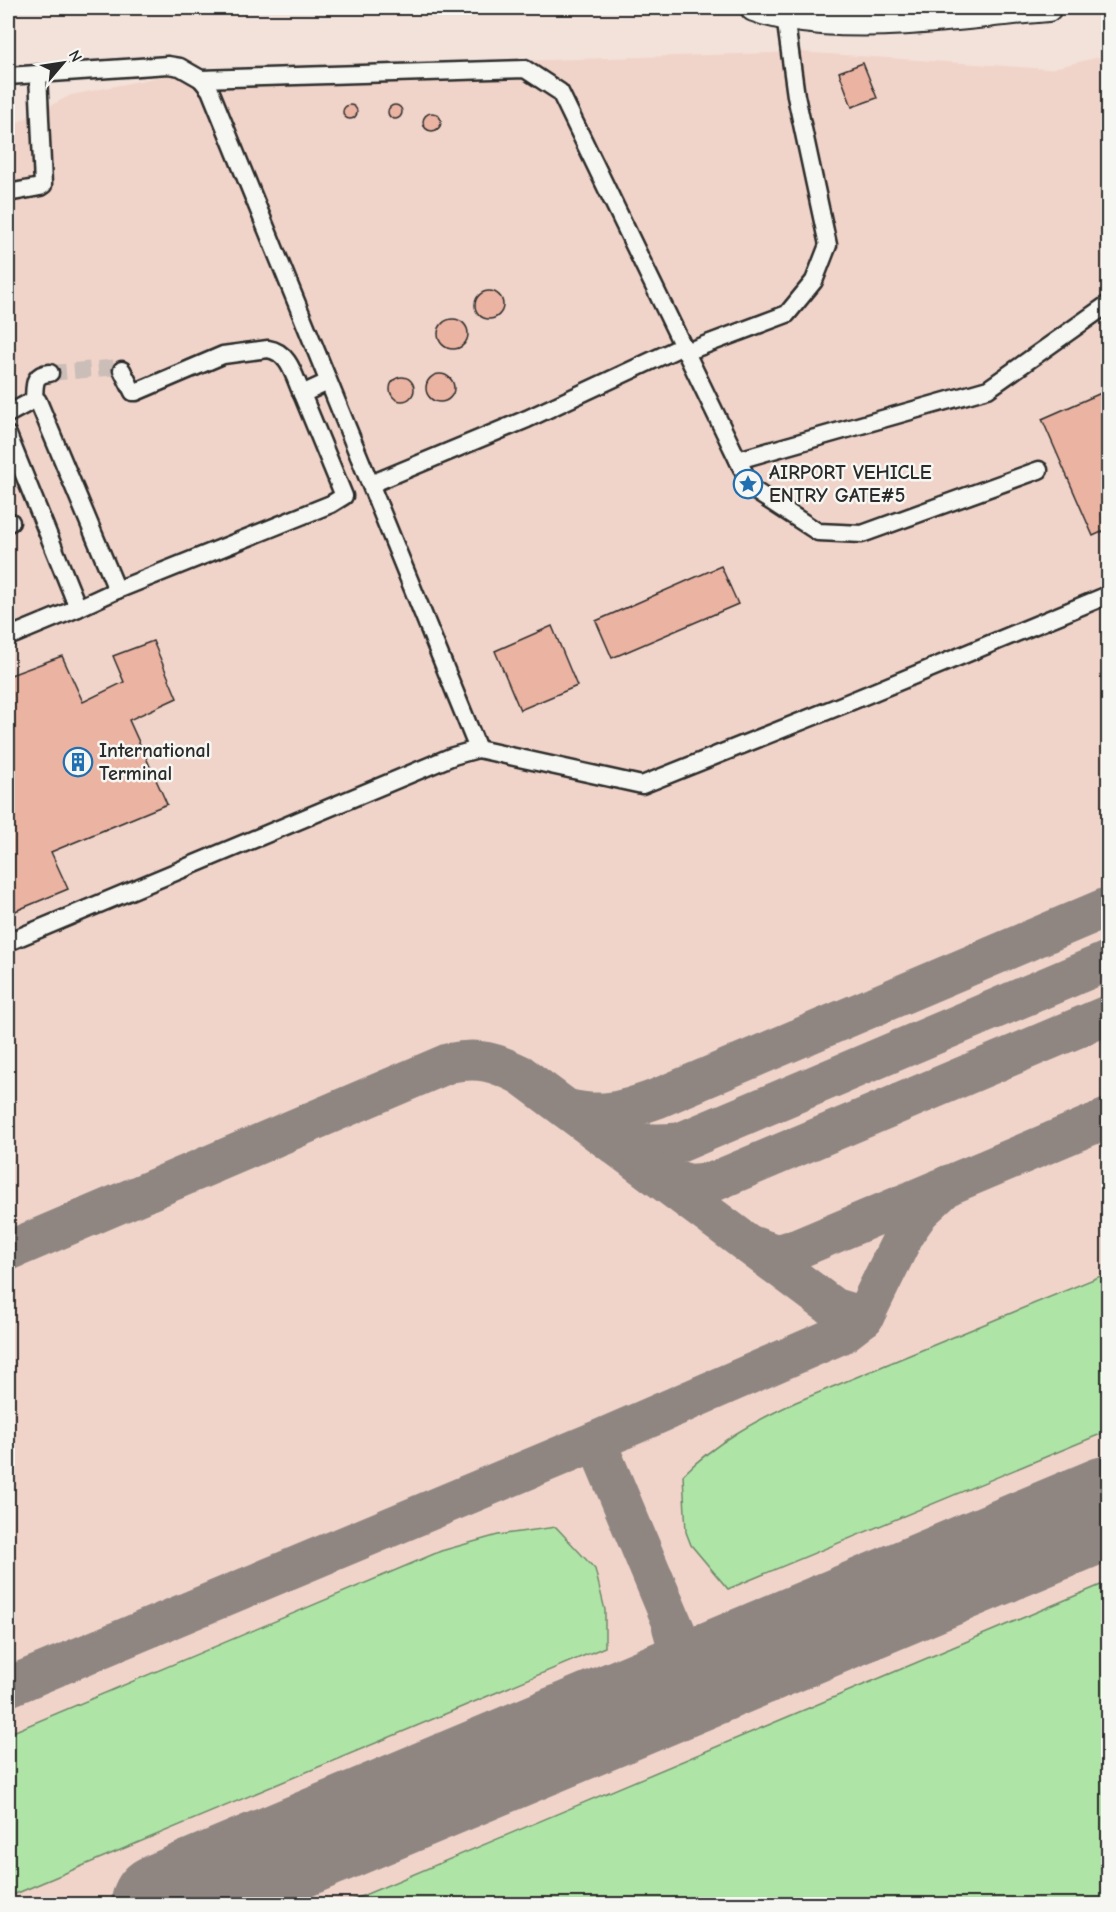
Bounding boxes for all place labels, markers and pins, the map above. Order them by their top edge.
place label: AIRPORT VEHICLE ENTRY GATE#5 [769,461,932,507]
place icon: AIRPORT VEHICLE ENTRY GATE#5 [732,468,764,500]
place label: International Terminal [99,739,210,785]
building icon: International Terminal [62,746,94,778]

